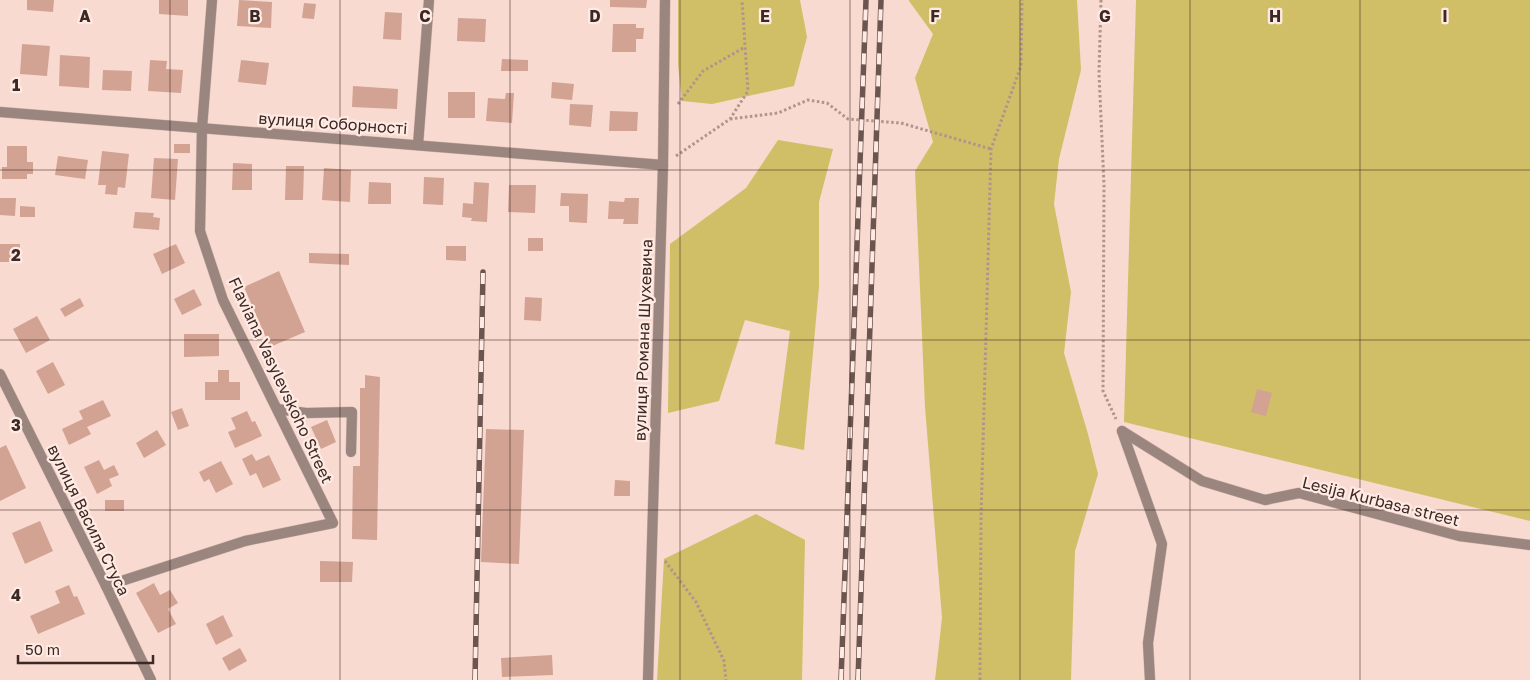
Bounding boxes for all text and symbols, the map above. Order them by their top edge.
text: A [79,6,91,26]
text: B [249,6,261,26]
text: C [419,6,431,26]
text: D [589,6,601,26]
text: E [760,6,770,26]
text: F [930,6,940,26]
text: G [1099,6,1111,26]
text: H [1269,6,1281,26]
text: I [1442,6,1448,26]
text: 1 [12,75,20,95]
street label: вулиця Соборності [258,108,408,138]
street label: вулиця Романа Шухевича [629,239,657,441]
text: 2 [11,245,21,265]
street label: Flaviana Vasylevskoho Street [224,274,338,486]
text: 3 [11,415,21,435]
street label: вулиця Василя Стуса [44,441,134,599]
street label: Lesija Kurbasa street [1300,472,1462,530]
text: 4 [11,585,21,605]
scale bar [18,632,152,664]
text: 50 m [25,640,60,658]

